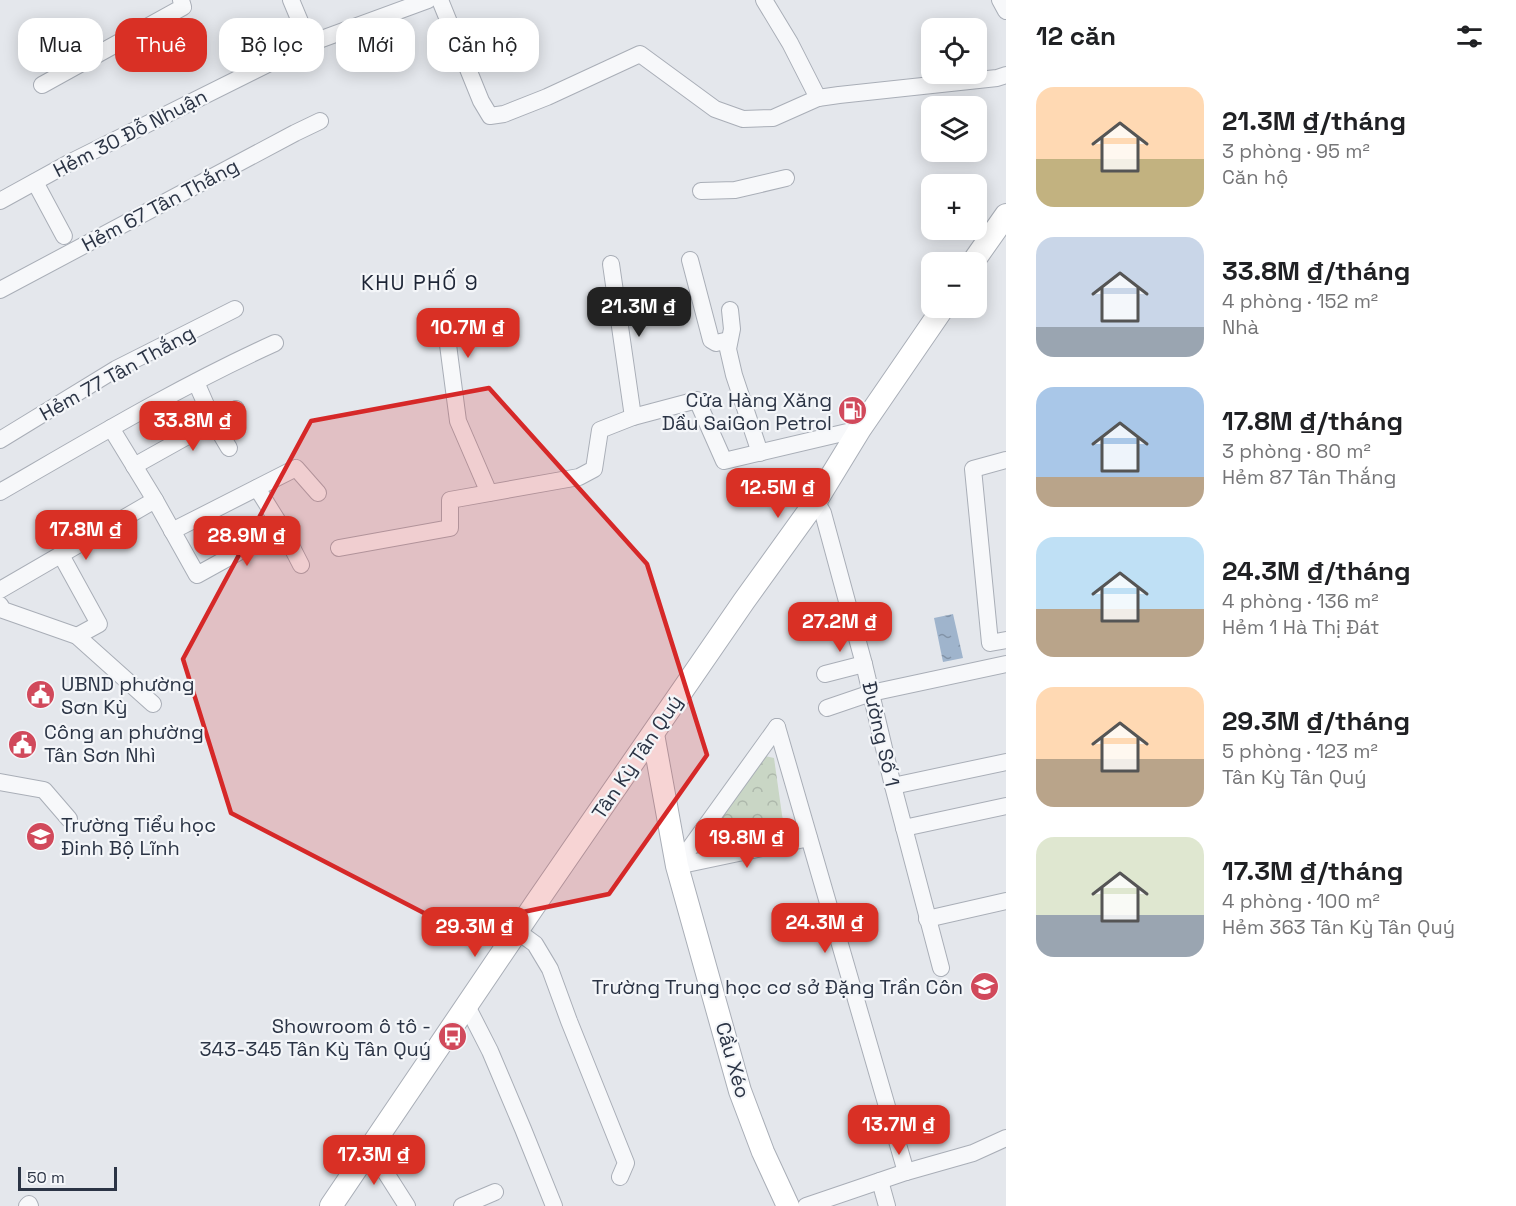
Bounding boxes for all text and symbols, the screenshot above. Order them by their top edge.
chip: Mua [18,18,103,72]
chip: Thuê [115,18,207,72]
chip: Bộ lọc [219,18,324,72]
chip: Mới [336,18,415,72]
chip: Căn hộ [427,18,539,72]
map controls [921,18,987,318]
button: locate [921,18,987,84]
text: 12 căn [1036,19,1116,53]
icon: filters [1453,20,1486,53]
street label: Hẻm 30 Đỗ Nhuận [49,83,211,183]
button: layers [921,96,987,162]
text: 21.3M ₫/tháng [1222,104,1406,138]
icon: home [1084,111,1156,183]
text: 3 phòng · 95 m² [1222,138,1370,164]
street label: Hẻm 67 Tân Thắng [77,153,243,257]
text: Căn hộ [1222,164,1288,190]
button: + [921,174,987,240]
button: − [921,252,987,318]
text: 33.8M ₫/tháng [1222,254,1410,288]
icon: home [1084,261,1156,333]
district label: KHU PHỐ 9 [361,268,479,296]
pin: 21.3M ₫ [584,287,694,338]
text: 4 phòng · 152 m² [1222,288,1378,314]
text: 21.3M ₫ [601,293,677,319]
pin: 10.7M ₫ [413,308,523,359]
text: 10.7M ₫ [431,314,505,340]
text: Nhà [1222,314,1259,340]
street label: Hẻm 77 Tân Thắng [35,320,199,426]
place label: Cửa Hàng Xăng Dầu SaiGon Petrol [662,387,832,436]
fuel station icon: Cửa Hàng Xăng Dầu SaiGon Petrol [837,395,869,427]
pin: 33.8M ₫ [138,401,248,452]
text: 17.8M ₫/tháng [1222,404,1403,438]
text: 33.8M ₫ [153,407,233,433]
icon: home [1084,411,1156,483]
text: 3 phòng · 80 m² [1222,438,1371,464]
text: Hẻm 87 Tân Thắng [1222,464,1396,490]
pin: 12.5M ₫ [723,468,833,519]
text: 12.5M ₫ [740,474,816,500]
pin: 17.8M ₫ [31,510,141,561]
text: 17.8M ₫ [49,516,123,542]
pin: 28.9M ₫ [192,516,302,567]
text: 28.9M ₫ [208,522,286,548]
text: 24.3M ₫/tháng [1222,554,1411,588]
icon: home [1084,561,1156,633]
text: 4 phòng · 136 m² [1222,588,1379,614]
pin: 27.2M ₫ [785,602,895,653]
text: 27.2M ₫ [802,608,878,634]
text: Hẻm 1 Hà Thị Đát [1222,614,1379,640]
place label: UBND phường Sơn Kỳ [61,671,195,720]
public building icon: UBND phường Sơn Kỳ [24,679,56,711]
street label: Đường Số 1 [856,679,906,789]
street label: Tân Kỳ Tân Quý [586,690,688,824]
text: 29.3M ₫/tháng [1222,704,1410,738]
icon: home [1084,711,1156,783]
place label: Công an phường Tân Sơn Nhì [44,719,204,768]
public building icon: Công an phường Tân Sơn Nhì [7,728,39,760]
text: 5 phòng · 123 m² [1222,738,1378,764]
text: Tân Kỳ Tân Quý [1222,764,1367,790]
place label: Trường Tiểu học Đinh Bộ Lĩnh [61,812,216,861]
pin: 19.8M ₫ [692,818,802,869]
school or university icon: Trường Tiểu học Đinh Bộ Lĩnh [24,820,56,852]
text: 19.8M ₫ [709,824,785,850]
text: 17.3M ₫/tháng [1222,854,1403,888]
icon: home [1084,861,1156,933]
text: 4 phòng · 100 m² [1222,888,1380,914]
pin: 24.3M ₫ [770,903,880,954]
pin: 29.3M ₫ [420,907,530,958]
text: 24.3M ₫ [785,909,865,935]
text: 29.3M ₫ [436,913,514,939]
text: Hẻm 363 Tân Kỳ Tân Quý [1222,914,1455,940]
school or university icon: Trường Trung học cơ sở Đặng Trần Côn [968,971,1000,1003]
place label: Trường Trung học cơ sở Đặng Trần Côn [592,974,963,1000]
place label: Showroom ô tô - 343-345 Tân Kỳ Tân Quý [200,1013,431,1062]
street label: Cầu Xéo [710,1019,756,1101]
bus stop icon: Showroom ô tô - 343-345 Tân Kỳ Tân Quý [436,1021,468,1053]
pin: 13.7M ₫ [844,1105,954,1156]
text: 13.7M ₫ [862,1111,936,1137]
pin: 17.3M ₫ [319,1135,429,1186]
text: 17.3M ₫ [337,1141,411,1167]
scale bar [18,1164,117,1192]
text: 50 m [27,1167,65,1188]

